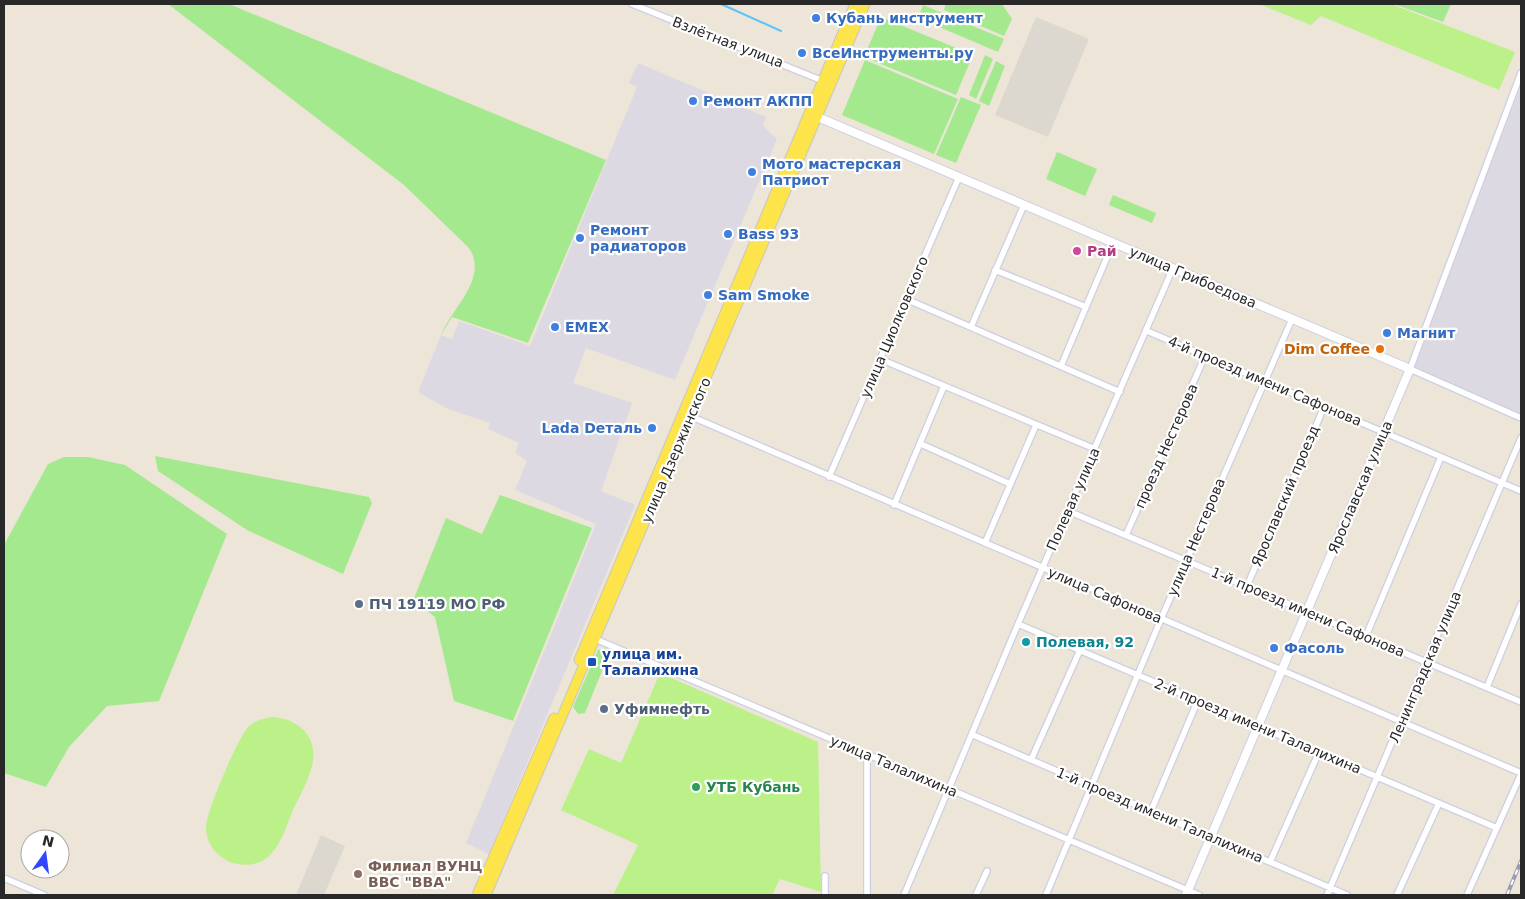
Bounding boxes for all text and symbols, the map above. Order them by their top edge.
place label: Кубань инструмент [826,10,984,26]
marker: Кубань инструмент [810,12,822,24]
street label: Взлётная улица [670,13,786,71]
place label: ВсеИнструменты.ру [812,45,973,61]
marker: ВсеИнструменты.ру [796,47,808,59]
place label: Ремонт АКПП [703,93,812,109]
marker: Ремонт АКПП [687,95,699,107]
place label: Мото мастерская Патриот [762,156,901,188]
marker: Мото мастерская Патриот [746,166,758,178]
place label: Ремонт радиаторов [590,222,686,254]
place label: Bass 93 [738,226,799,242]
marker: Bass 93 [722,228,734,240]
marker: Ремонт радиаторов [574,232,586,244]
place label: Рай [1087,243,1117,259]
street label: улица Грибоедова [1127,243,1259,311]
marker: Рай [1071,245,1083,257]
street label: улица Циолковского [857,254,931,400]
place label: Sam Smoke [718,287,810,303]
marker: Sam Smoke [702,289,714,301]
place label: EMEX [565,319,609,335]
marker: EMEX [549,321,561,333]
place label: Магнит [1397,325,1456,341]
marker: Магнит [1381,327,1393,339]
street label: 4-й проезд имени Сафонова [1166,333,1364,429]
place label: Dim Coffee [1284,341,1370,357]
marker: Dim Coffee [1374,343,1386,355]
street label: улица Дзержинского [638,375,714,525]
street label: проезд Нестерова [1131,381,1201,511]
street label: Ярославская улица [1325,418,1395,556]
place label: Lada Dеталь [542,420,642,436]
marker: Lada Dеталь [646,422,658,434]
street label: Ярославский проезд [1248,423,1322,569]
street label: Полевая улица [1043,445,1103,553]
street label: улица Нестерова [1164,476,1228,598]
street label: улица Сафонова [1046,564,1164,626]
street label: 1-й проезд имени Сафонова [1209,564,1407,660]
street label: Ленинградская улица [1386,589,1464,745]
place label: ПЧ 19119 МО РФ [369,596,505,612]
marker: ПЧ 19119 МО РФ [353,598,365,610]
place label: Полевая, 92 [1036,634,1134,650]
marker: Полевая, 92 [1020,636,1032,648]
place label: Фасоль [1284,640,1345,656]
marker: Фасоль [1268,642,1280,654]
place label: улица им. Талалихина [602,646,699,678]
marker: улица им. Талалихина [586,656,598,668]
street label: 2-й проезд имени Талалихина [1152,675,1364,777]
place label: Уфимнефть [614,701,710,717]
marker: Уфимнефть [598,703,610,715]
street label: улица Талалихина [828,732,960,800]
street label: 1-й проезд имени Талалихина [1054,764,1266,866]
place label: УТБ Кубань [706,779,800,795]
marker: УТБ Кубань [690,781,702,793]
north arrow [20,829,70,879]
text: N [41,832,56,851]
place label: Филиал ВУНЦ ВВС "ВВА" [368,858,483,890]
marker: Филиал ВУНЦ ВВС "ВВА" [352,868,364,880]

